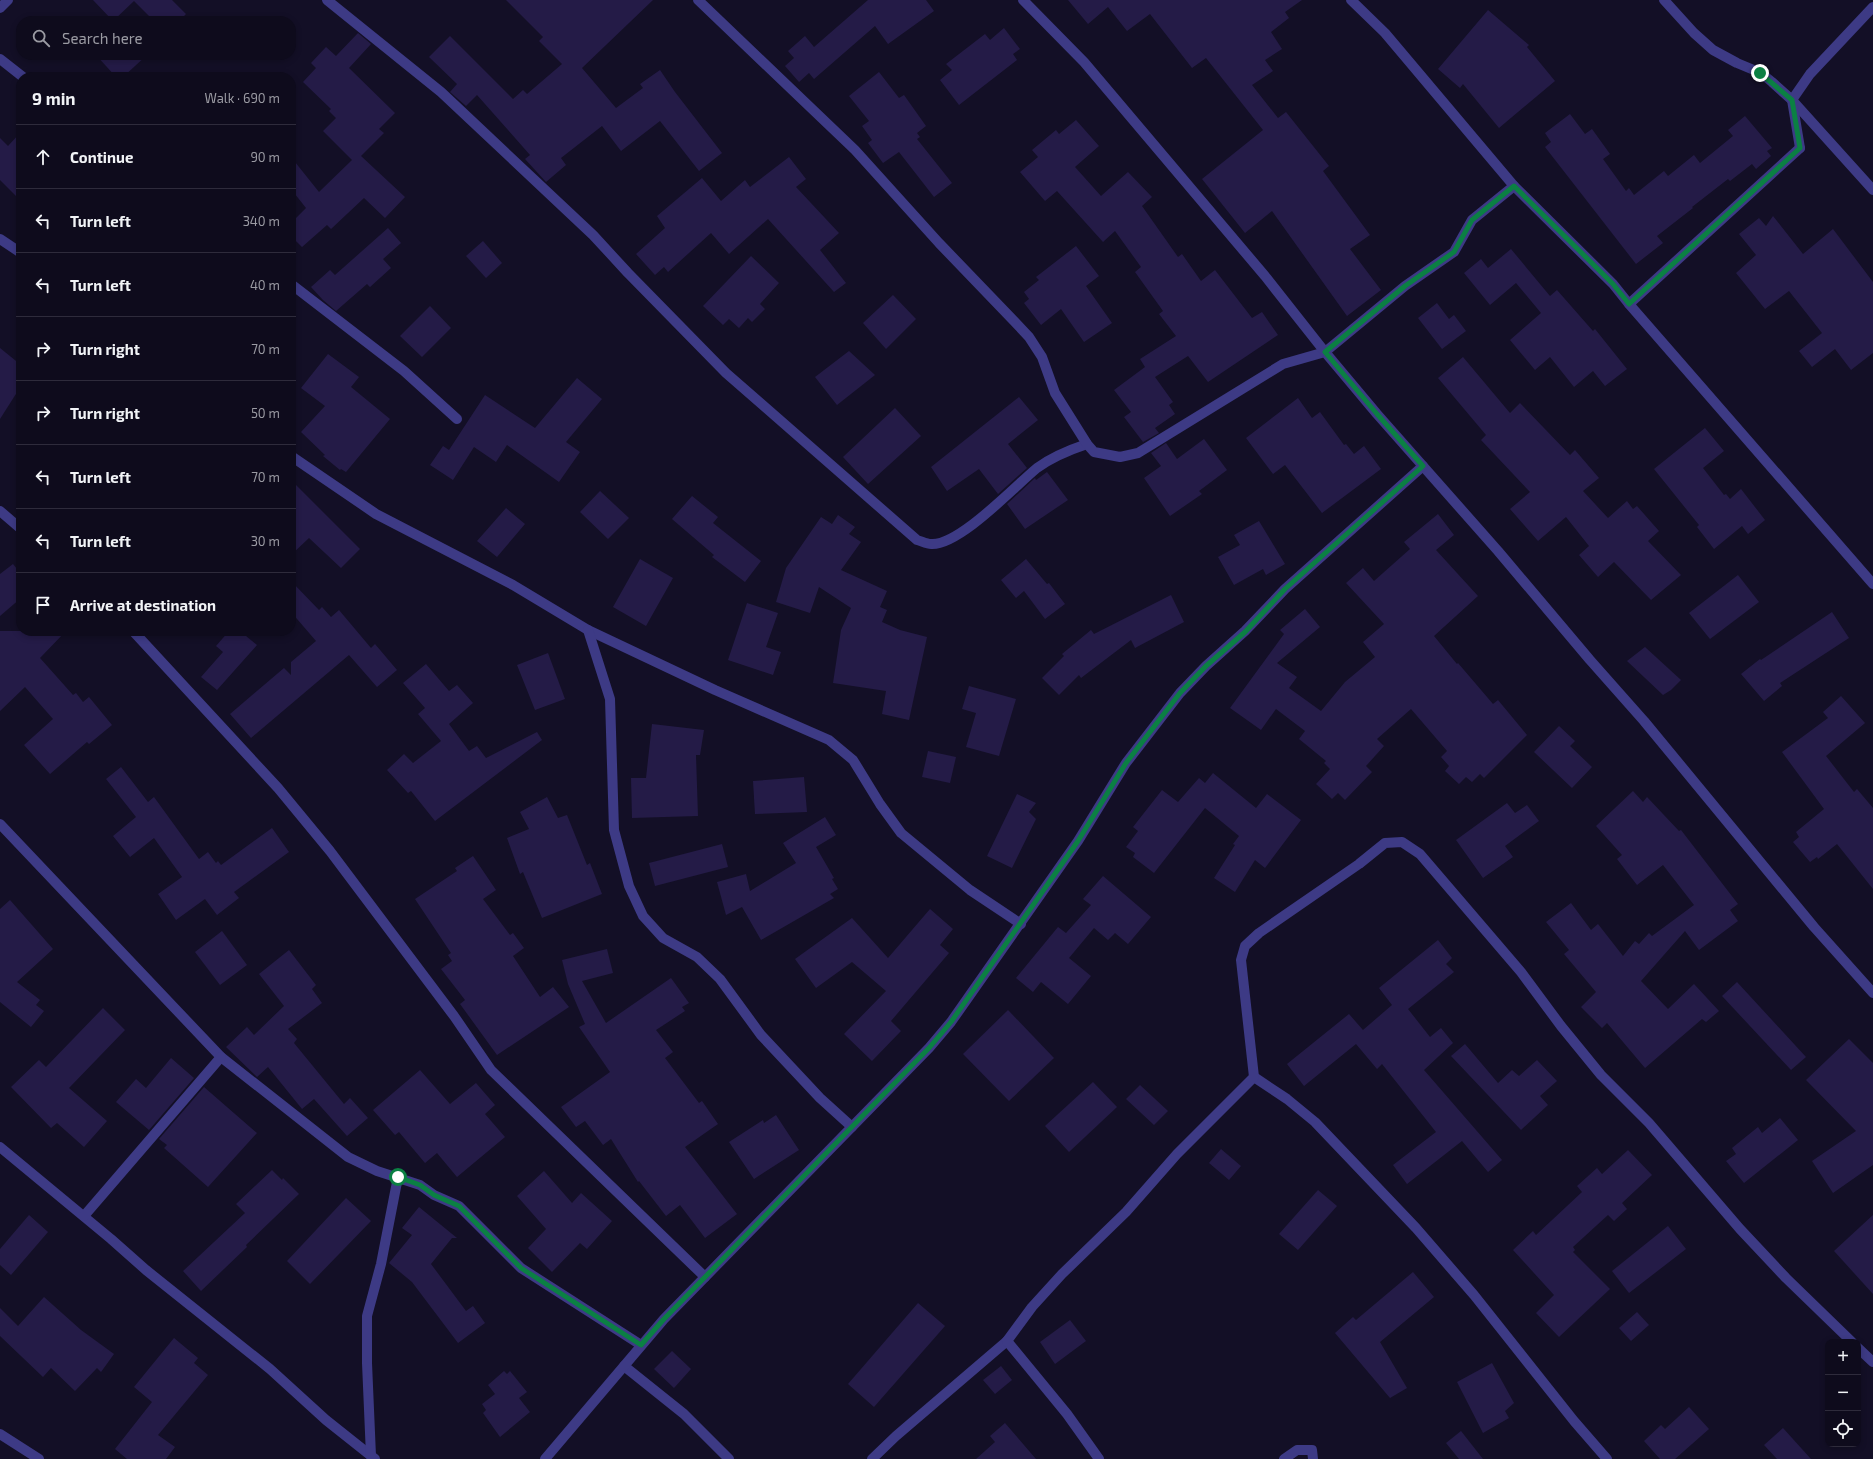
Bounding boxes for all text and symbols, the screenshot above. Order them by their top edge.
search box [16,16,296,60]
icon: search [30,27,52,49]
text: Search here [62,29,143,47]
route end [1751,64,1769,82]
text: 9 min [32,88,76,108]
text: Walk · 690 m [204,90,280,106]
icon: ahead [32,146,54,168]
text: Continue [70,148,133,166]
text: 90 m [250,149,280,165]
icon: left [32,210,54,232]
text: Turn left [70,212,131,230]
text: 340 m [243,213,280,229]
icon: left [32,274,54,296]
text: Turn left [70,276,131,294]
text: 40 m [250,277,280,293]
icon: right [32,338,54,360]
text: Turn right [70,340,140,358]
text: 70 m [251,341,280,357]
icon: right [32,402,54,424]
text: Turn right [70,404,140,422]
text: 50 m [251,405,280,421]
icon: left [32,466,54,488]
text: Turn left [70,468,131,486]
text: 70 m [251,469,280,485]
icon: left [32,530,54,552]
text: Turn left [70,532,131,550]
text: 30 m [251,533,280,549]
icon: arrive [32,594,54,616]
text: Arrive at destination [70,596,216,614]
route start [389,1168,407,1186]
map controls [1825,1339,1861,1447]
button: + [1825,1339,1861,1375]
button: − [1825,1375,1861,1411]
button: locate [1825,1411,1861,1447]

